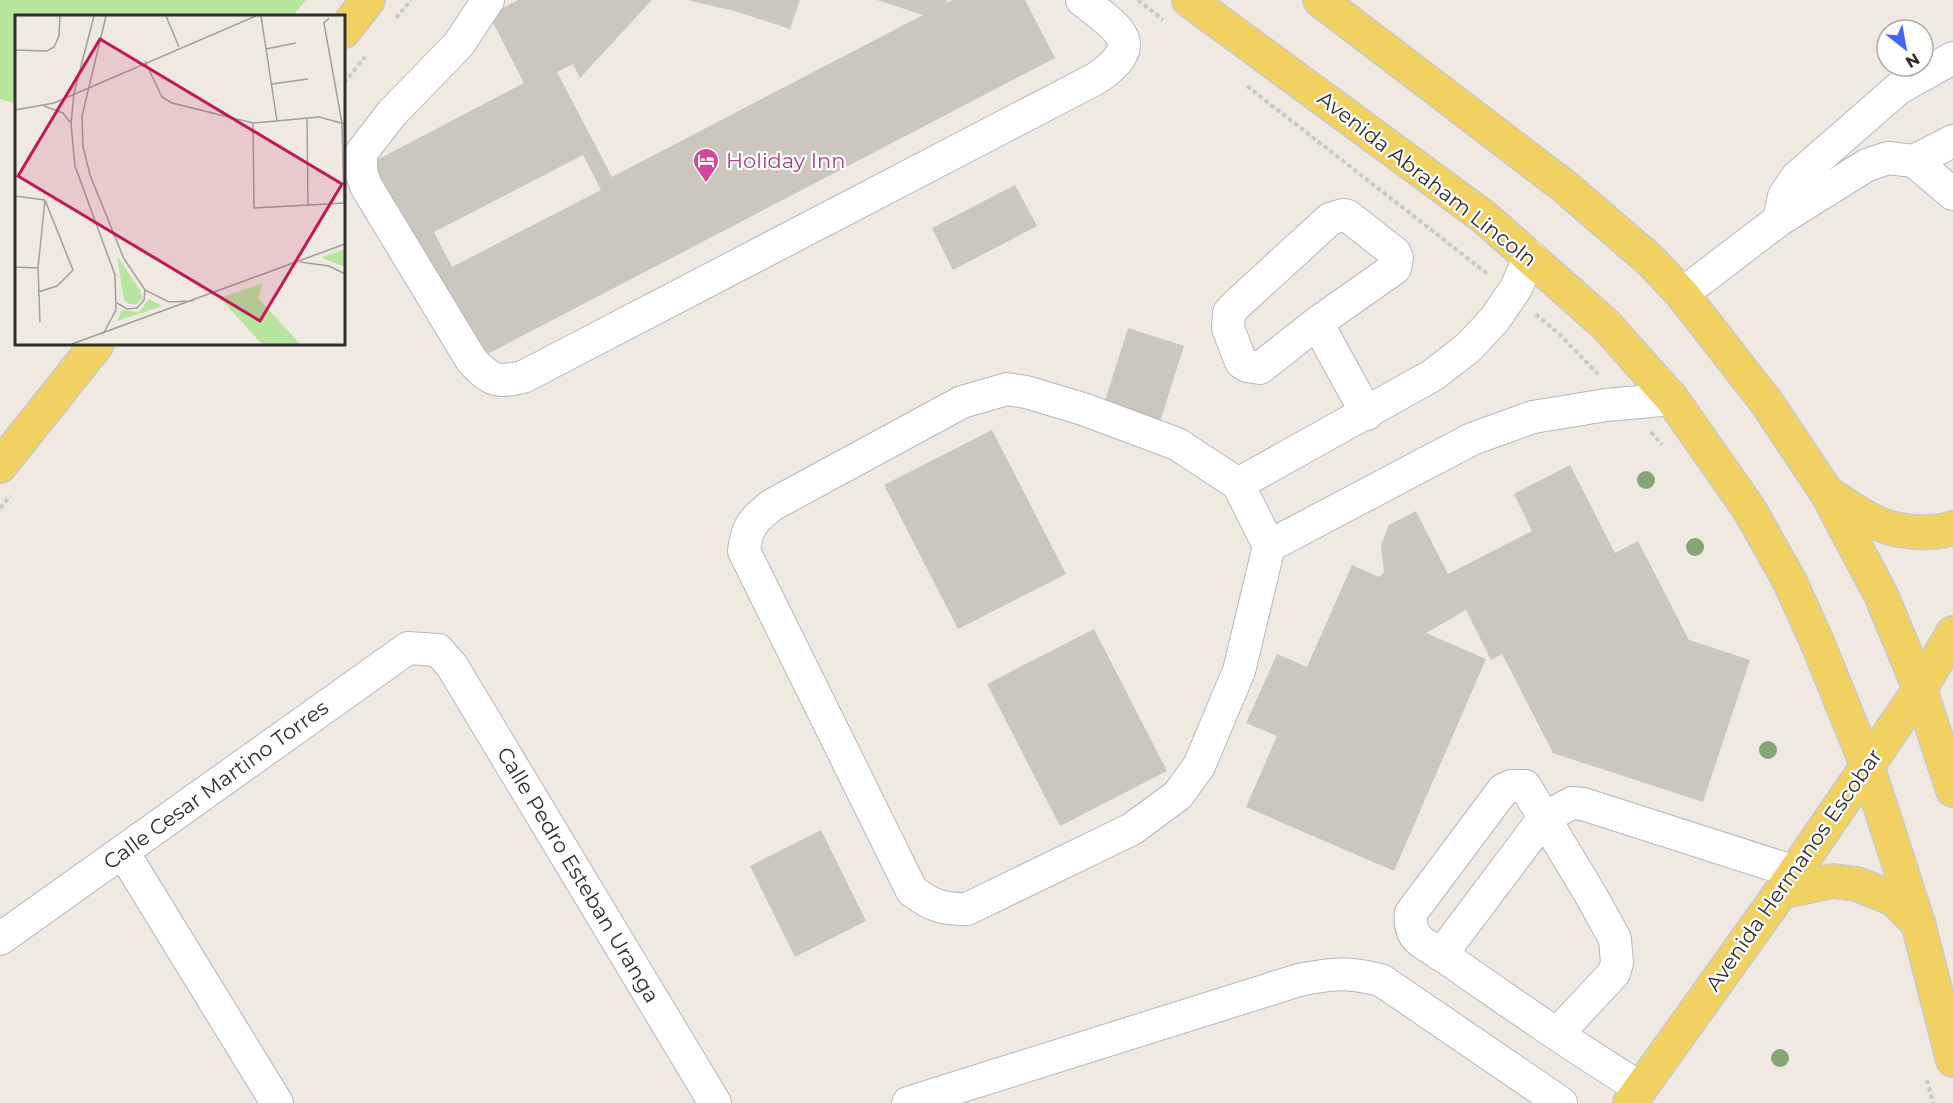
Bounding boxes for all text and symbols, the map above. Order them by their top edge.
inset map [15,15,345,345]
north arrow [1875,18,1935,78]
text: N [1902,49,1923,72]
street label: Avenida Abraham Lincoln [1313,85,1542,272]
hotel icon: Holiday Inn [691,146,721,184]
place label: Holiday Inn [726,148,845,173]
street label: Calle Cesar Martino Torres [98,695,333,875]
street label: Calle Pedro Esteban Uranga [492,742,665,1007]
street label: Avenida Hermanos Escobar [1700,744,1887,996]

